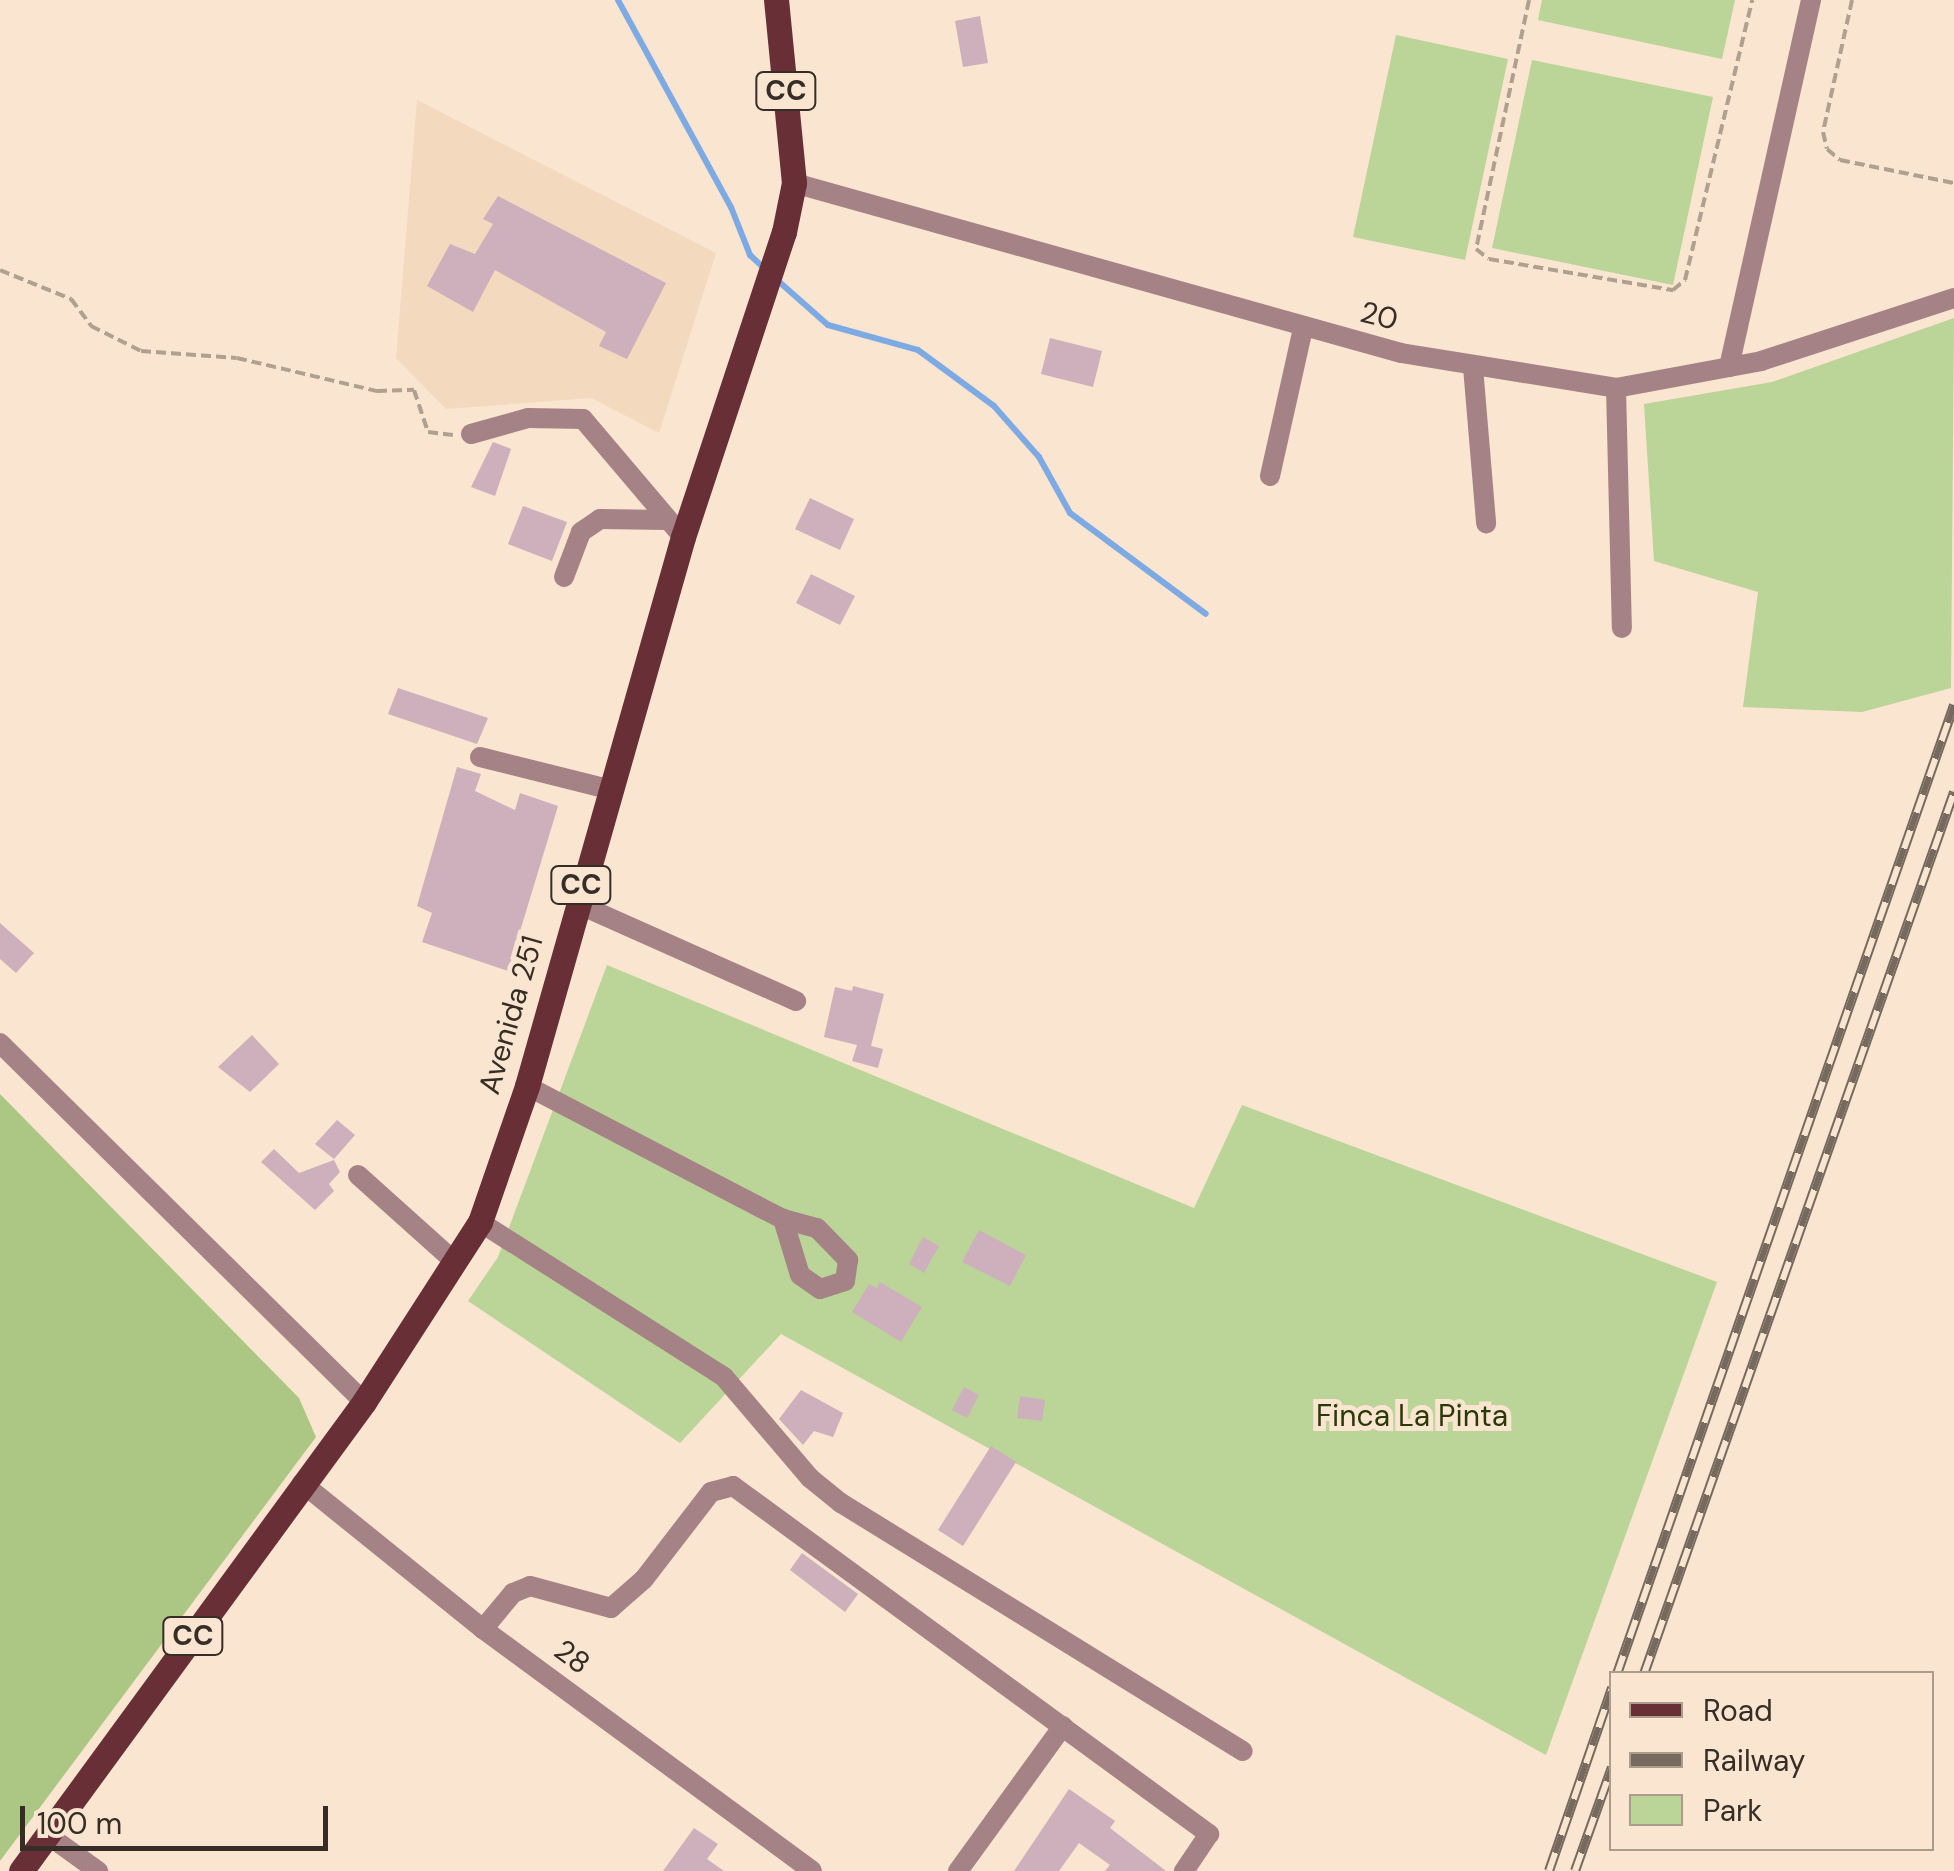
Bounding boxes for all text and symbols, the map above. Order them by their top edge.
road number: CC [754,68,818,114]
street label: 20 [1356,294,1402,338]
road number: CC [548,862,614,908]
street label: Avenida 251 [471,932,551,1098]
park label: Finca La Pinta [1316,1398,1508,1434]
road number: CC [160,1613,226,1659]
street label: 28 [547,1632,597,1682]
legend [1609,1671,1934,1851]
text: Road [1703,1691,1773,1730]
text: Railway [1703,1741,1806,1780]
scale bar [25,1786,332,1848]
text: Park [1703,1791,1762,1830]
text: 100 m [37,1804,122,1843]

